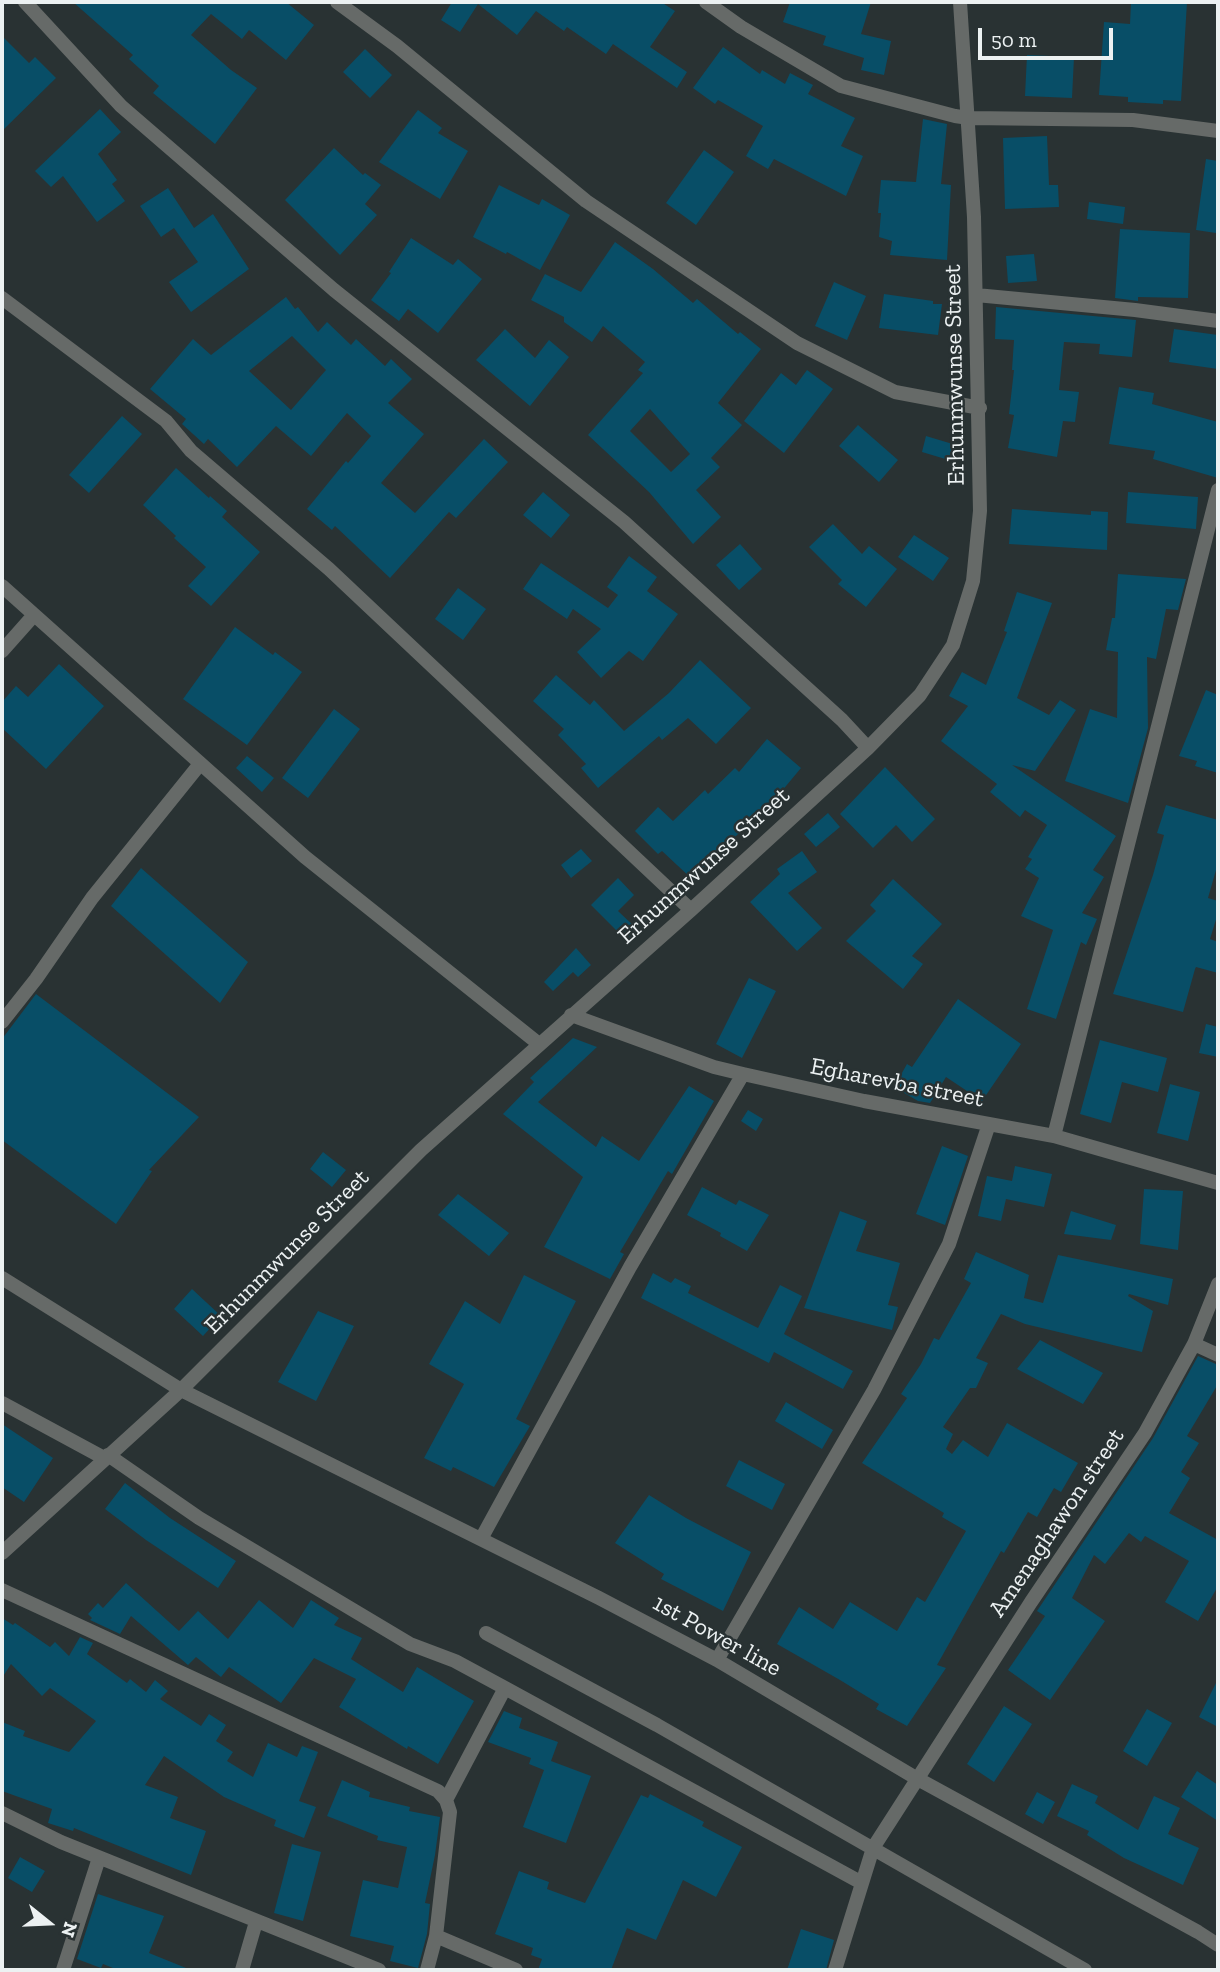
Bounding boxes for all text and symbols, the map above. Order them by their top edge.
scale bar [982,14,1117,58]
text: 50 m [991,27,1037,52]
street label: Erhunmwunse Street [939,264,971,486]
street label: Erhunmwunse Street [612,781,796,951]
street label: Egharevba street [808,1052,986,1114]
street label: Erhunmwunse Street [199,1164,375,1340]
street label: Amenaghawon street [983,1423,1131,1623]
street label: 1st Power line [648,1589,786,1683]
north arrow [14,1888,84,1958]
text: N [56,1919,83,1940]

